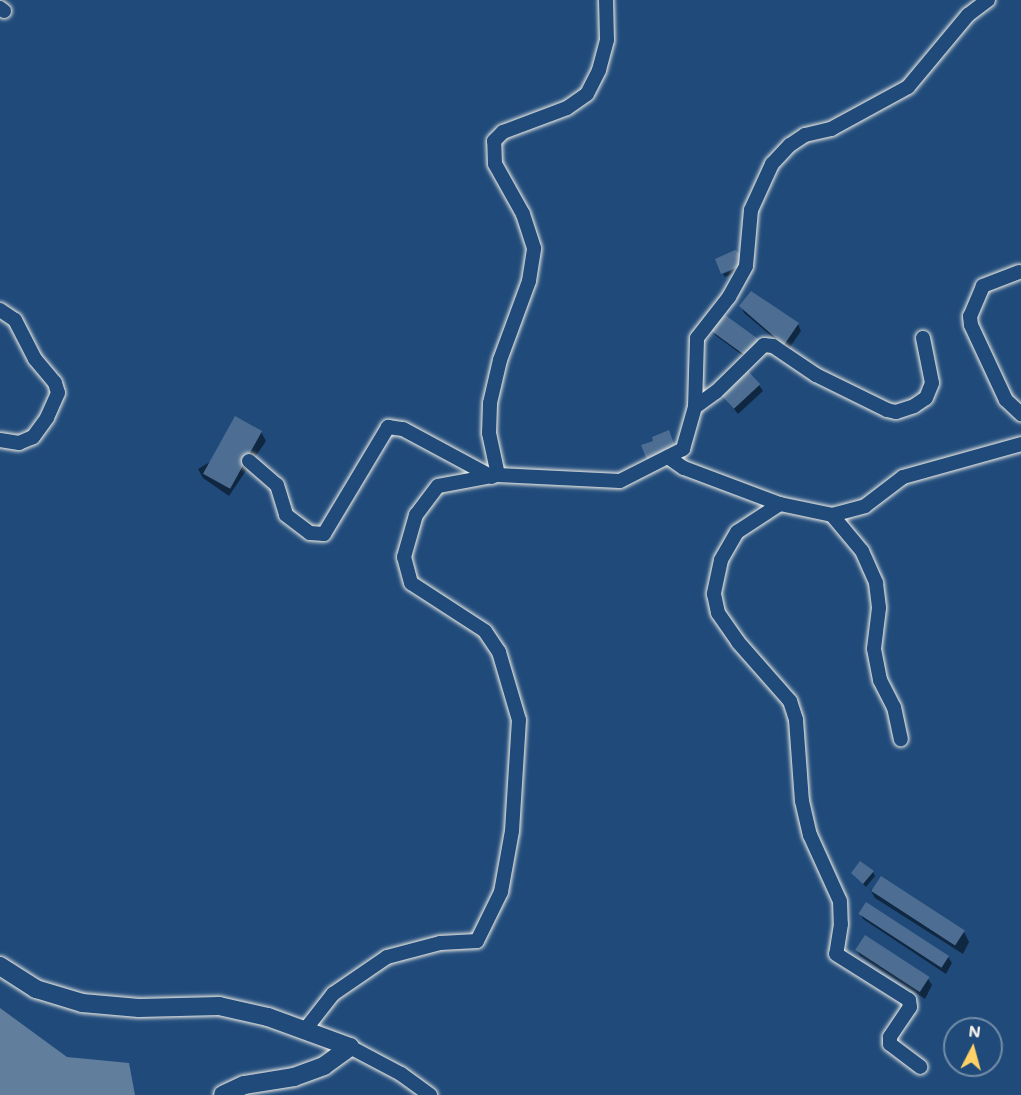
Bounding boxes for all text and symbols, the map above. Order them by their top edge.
north arrow [943,1017,1003,1077]
text: N [968,1020,982,1042]

